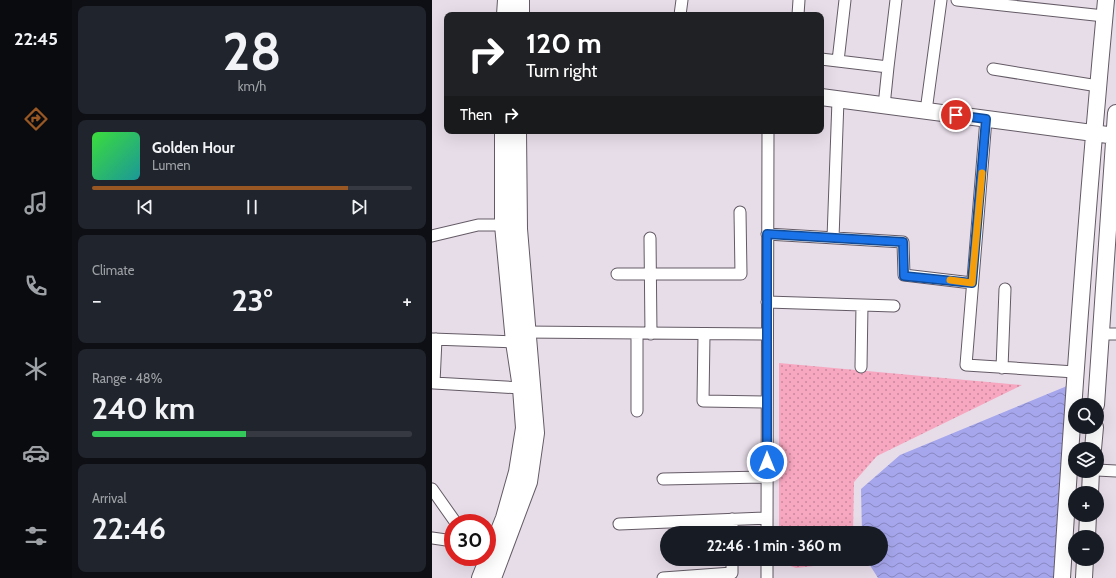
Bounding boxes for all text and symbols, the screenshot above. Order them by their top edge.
text: 28 [223,20,281,83]
text: 120 m [526,26,602,60]
text: 22:45 [14,28,58,50]
icon: right [460,28,512,80]
text: Turn right [526,60,597,82]
text: km/h [238,78,266,94]
pin [939,98,973,132]
icon: right [500,104,522,126]
icon: arrive [945,104,967,126]
icon: directions [22,105,50,133]
text: Then [460,106,492,124]
text: Golden Hour [152,139,235,157]
text: Lumen [152,157,191,173]
icon: music [22,189,50,217]
icon: previous [134,196,156,218]
icon: pause [241,196,263,218]
icon: next [348,196,370,218]
text: Climate [92,262,134,278]
icon: phone [22,272,50,300]
text: 23° [232,282,272,319]
text: − [92,287,102,314]
text: + [402,287,412,314]
icon: climate [22,355,50,383]
text: Range · 48% [92,370,162,386]
text: 240 km [92,390,195,427]
map controls [1068,398,1104,566]
button: search [1068,398,1104,434]
icon: car [22,439,50,467]
position arrow [746,441,788,483]
button: layers [1068,442,1104,478]
button: + [1068,486,1104,522]
text: Arrival [92,490,127,506]
text: 22:46 [92,510,166,547]
speed limit sign: 30 [444,514,496,566]
icon: filters [22,522,50,550]
button: − [1068,530,1104,566]
text: 22:46 · 1 min · 360 m [707,537,841,555]

